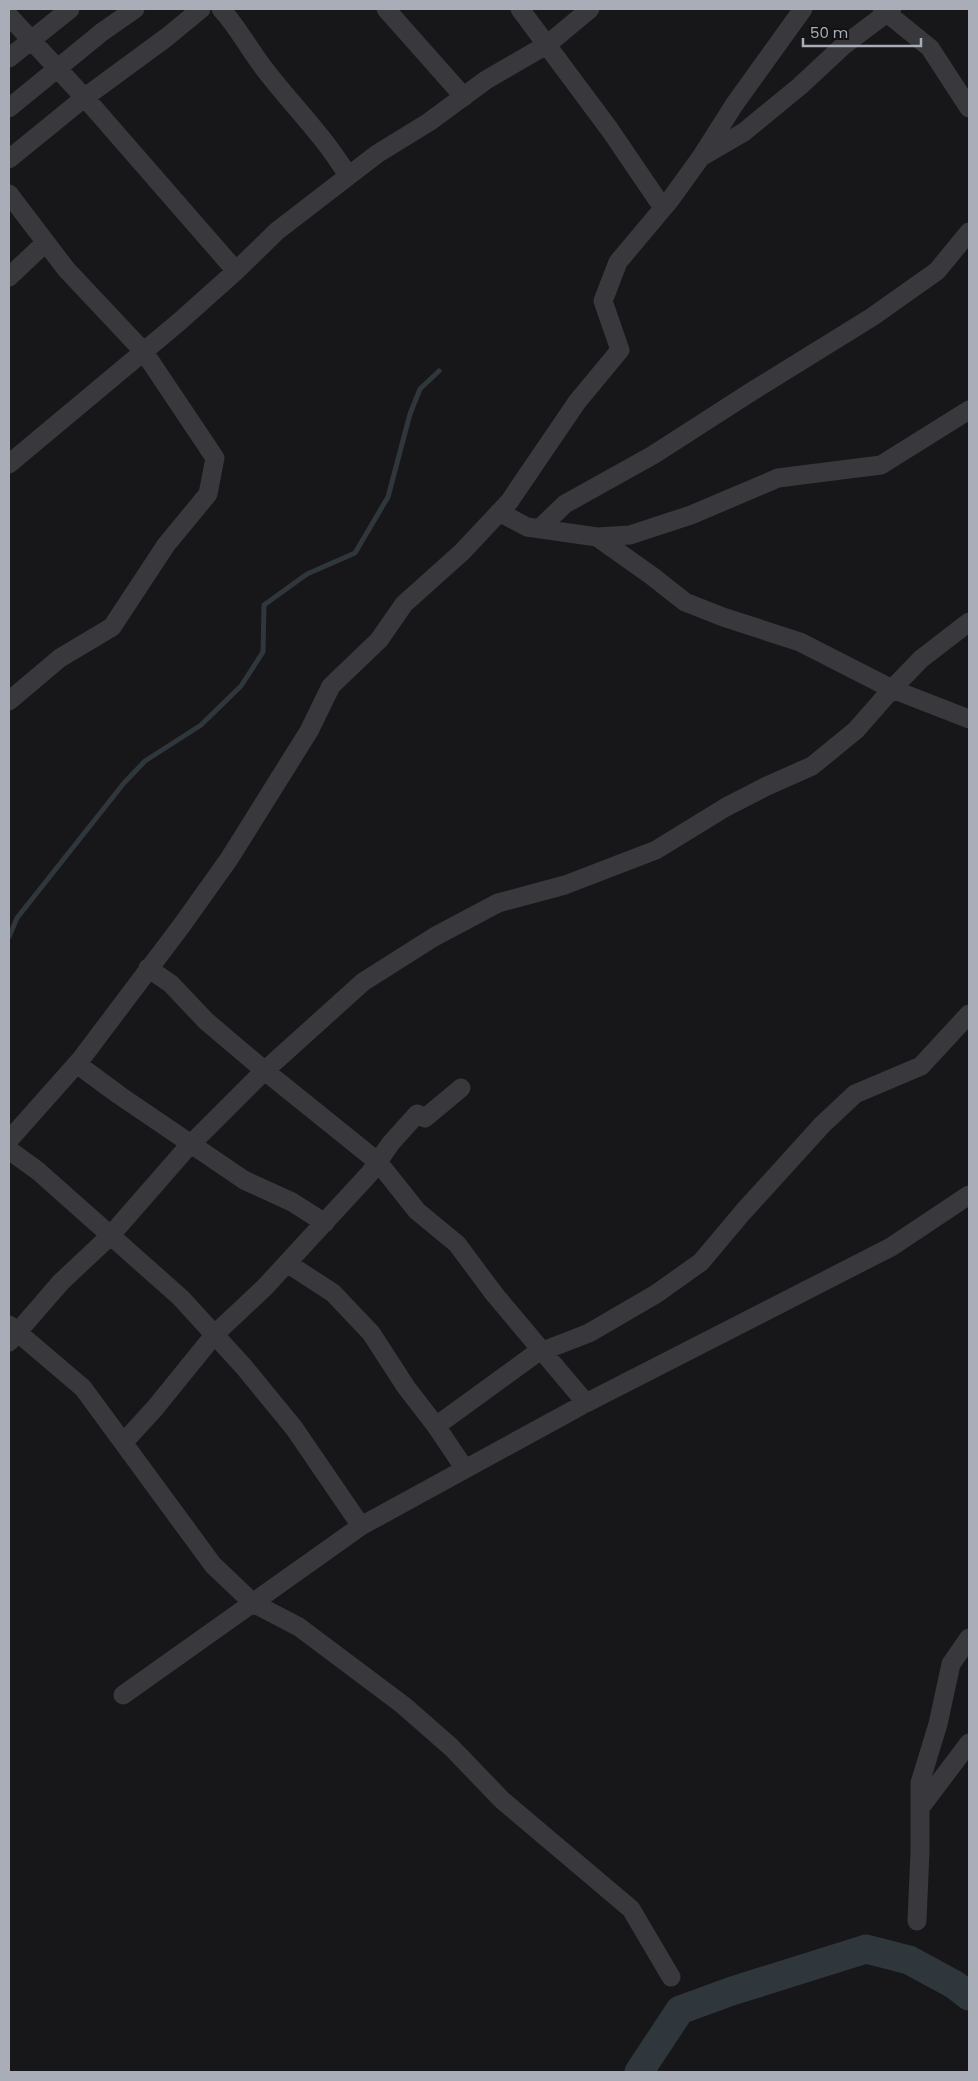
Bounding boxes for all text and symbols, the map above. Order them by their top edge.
scale bar [803,15,920,47]
text: 50 m [810,22,848,43]

